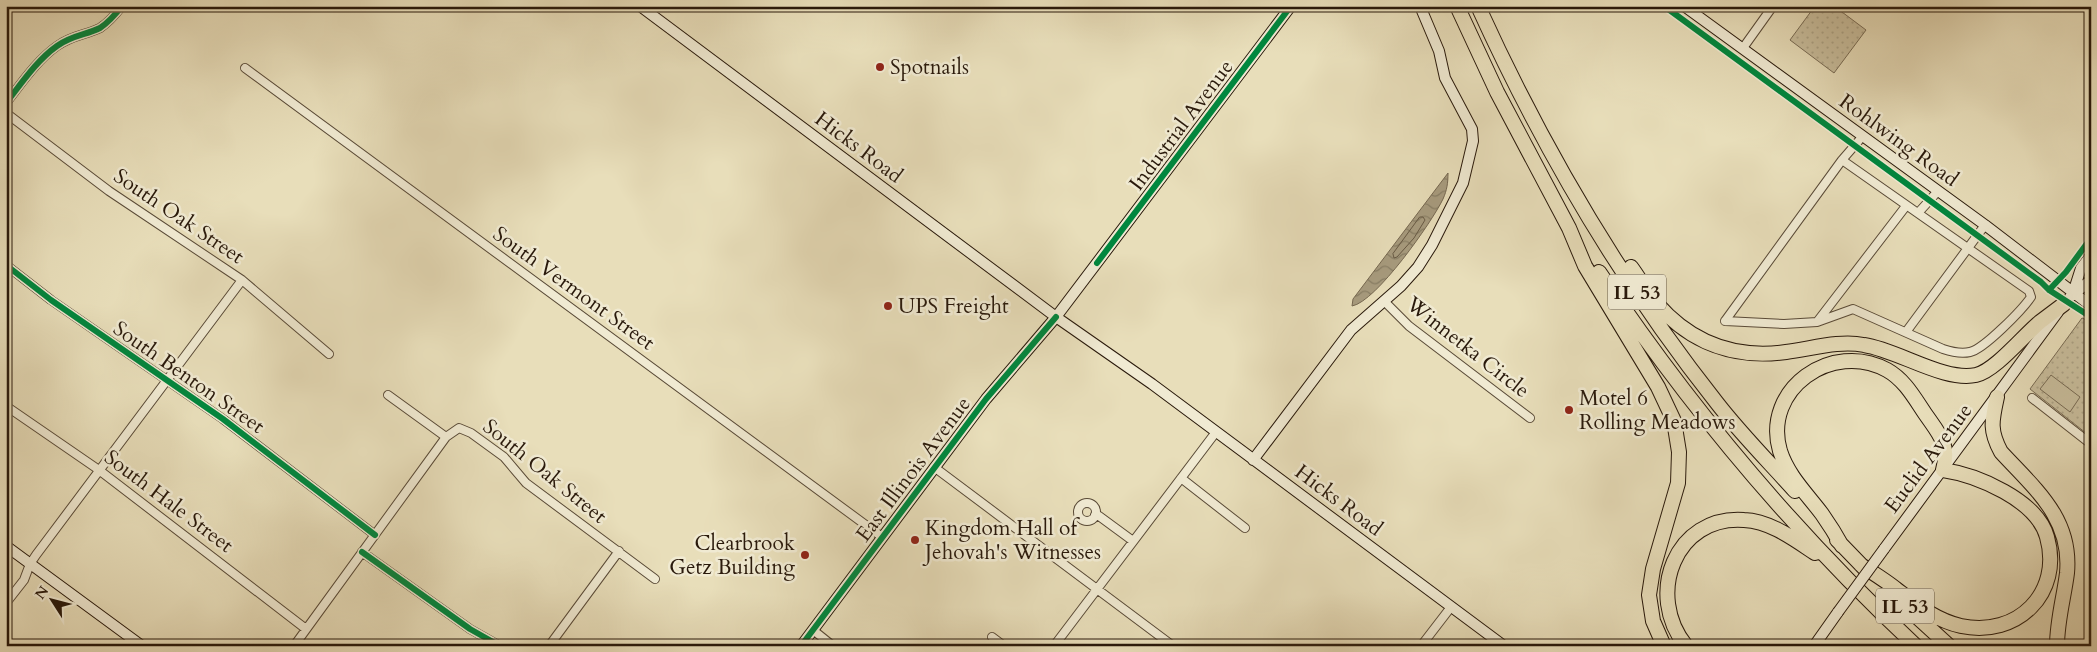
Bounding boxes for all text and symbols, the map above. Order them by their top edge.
place label: Spotnails [890,53,969,82]
street label: Industrial Avenue [1123,54,1240,197]
marker: Spotnails [874,61,886,73]
street label: Rohlwing Road [1833,87,1964,194]
street label: Hicks Road [809,105,909,190]
street label: South Oak Street [108,162,250,271]
street label: South Vermont Street [487,220,661,357]
road number: IL 53 [1608,274,1666,310]
street label: Winnetka Circle [1399,289,1535,405]
place label: UPS Freight [898,292,1009,321]
marker: UPS Freight [882,300,894,312]
street label: South Benton Street [107,314,271,441]
place label: Motel 6 Rolling Meadows [1579,384,1736,437]
street label: East Illinois Avenue [849,391,978,548]
street label: Euclid Avenue [1878,398,1979,519]
marker: Motel 6 Rolling Meadows [1563,404,1575,416]
street label: South Oak Street [477,412,613,531]
street label: South Hale Street [98,443,240,560]
street label: Hicks Road [1289,458,1389,543]
place label: Kingdom Hall of Jehovah's Witnesses [922,514,1101,567]
place label: Clearbrook Getz Building [669,529,796,582]
marker: Kingdom Hall of Jehovah's Witnesses [909,534,921,546]
marker: Clearbrook Getz Building [799,549,811,561]
north arrow [28,574,78,624]
text: N [31,582,53,603]
road number: IL 53 [1876,588,1934,624]

